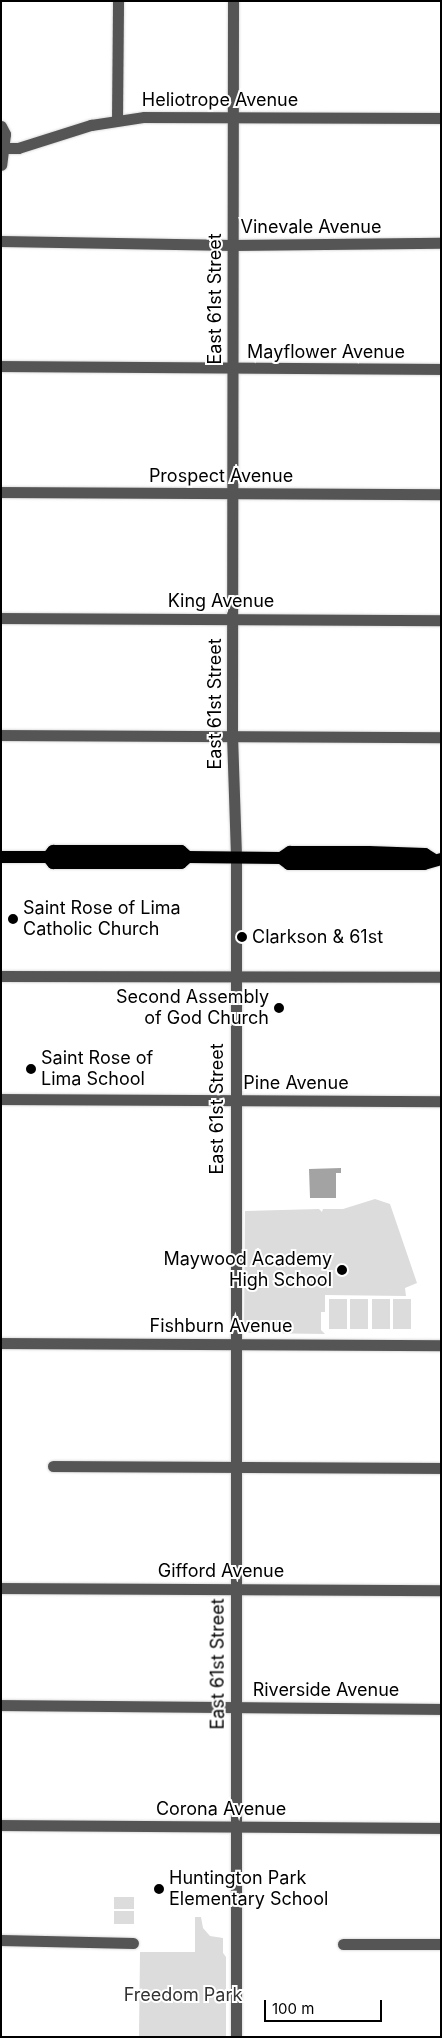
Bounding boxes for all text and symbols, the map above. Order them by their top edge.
street label: Heliotrope Avenue [142,89,298,111]
street label: Vinevale Avenue [241,216,381,238]
street label: East 61st Street [204,233,226,365]
street label: Mayflower Avenue [247,341,405,363]
street label: Prospect Avenue [149,465,293,487]
street label: King Avenue [168,590,274,612]
street label: East 61st Street [204,638,226,770]
place label: Saint Rose of Lima Catholic Church [23,898,181,941]
marker: Saint Rose of Lima Catholic Church [7,913,19,925]
place label: Clarkson & 61st [252,926,383,948]
marker: Clarkson & 61st [236,931,248,943]
place label: Second Assembly of God Church [116,987,269,1030]
marker: Second Assembly of God Church [273,1002,285,1014]
street label: East 61st Street [206,1043,228,1175]
place label: Saint Rose of Lima School [41,1048,153,1090]
marker: Saint Rose of Lima School [25,1063,37,1075]
street label: Pine Avenue [243,1072,349,1094]
place label: Maywood Academy High School [164,1249,332,1292]
marker: Maywood Academy High School [336,1264,348,1276]
street label: Fishburn Avenue [150,1315,292,1337]
street label: Gifford Avenue [158,1560,284,1582]
street label: East 61st Street [207,1598,229,1730]
street label: Riverside Avenue [253,1679,399,1701]
street label: Corona Avenue [156,1798,286,1820]
place label: Huntington Park Elementary School [169,1868,328,1910]
marker: Huntington Park Elementary School [153,1883,165,1895]
park label: Freedom Park [124,1984,242,2006]
scale bar [267,1990,384,2022]
text: 100 m [272,1999,314,2018]

